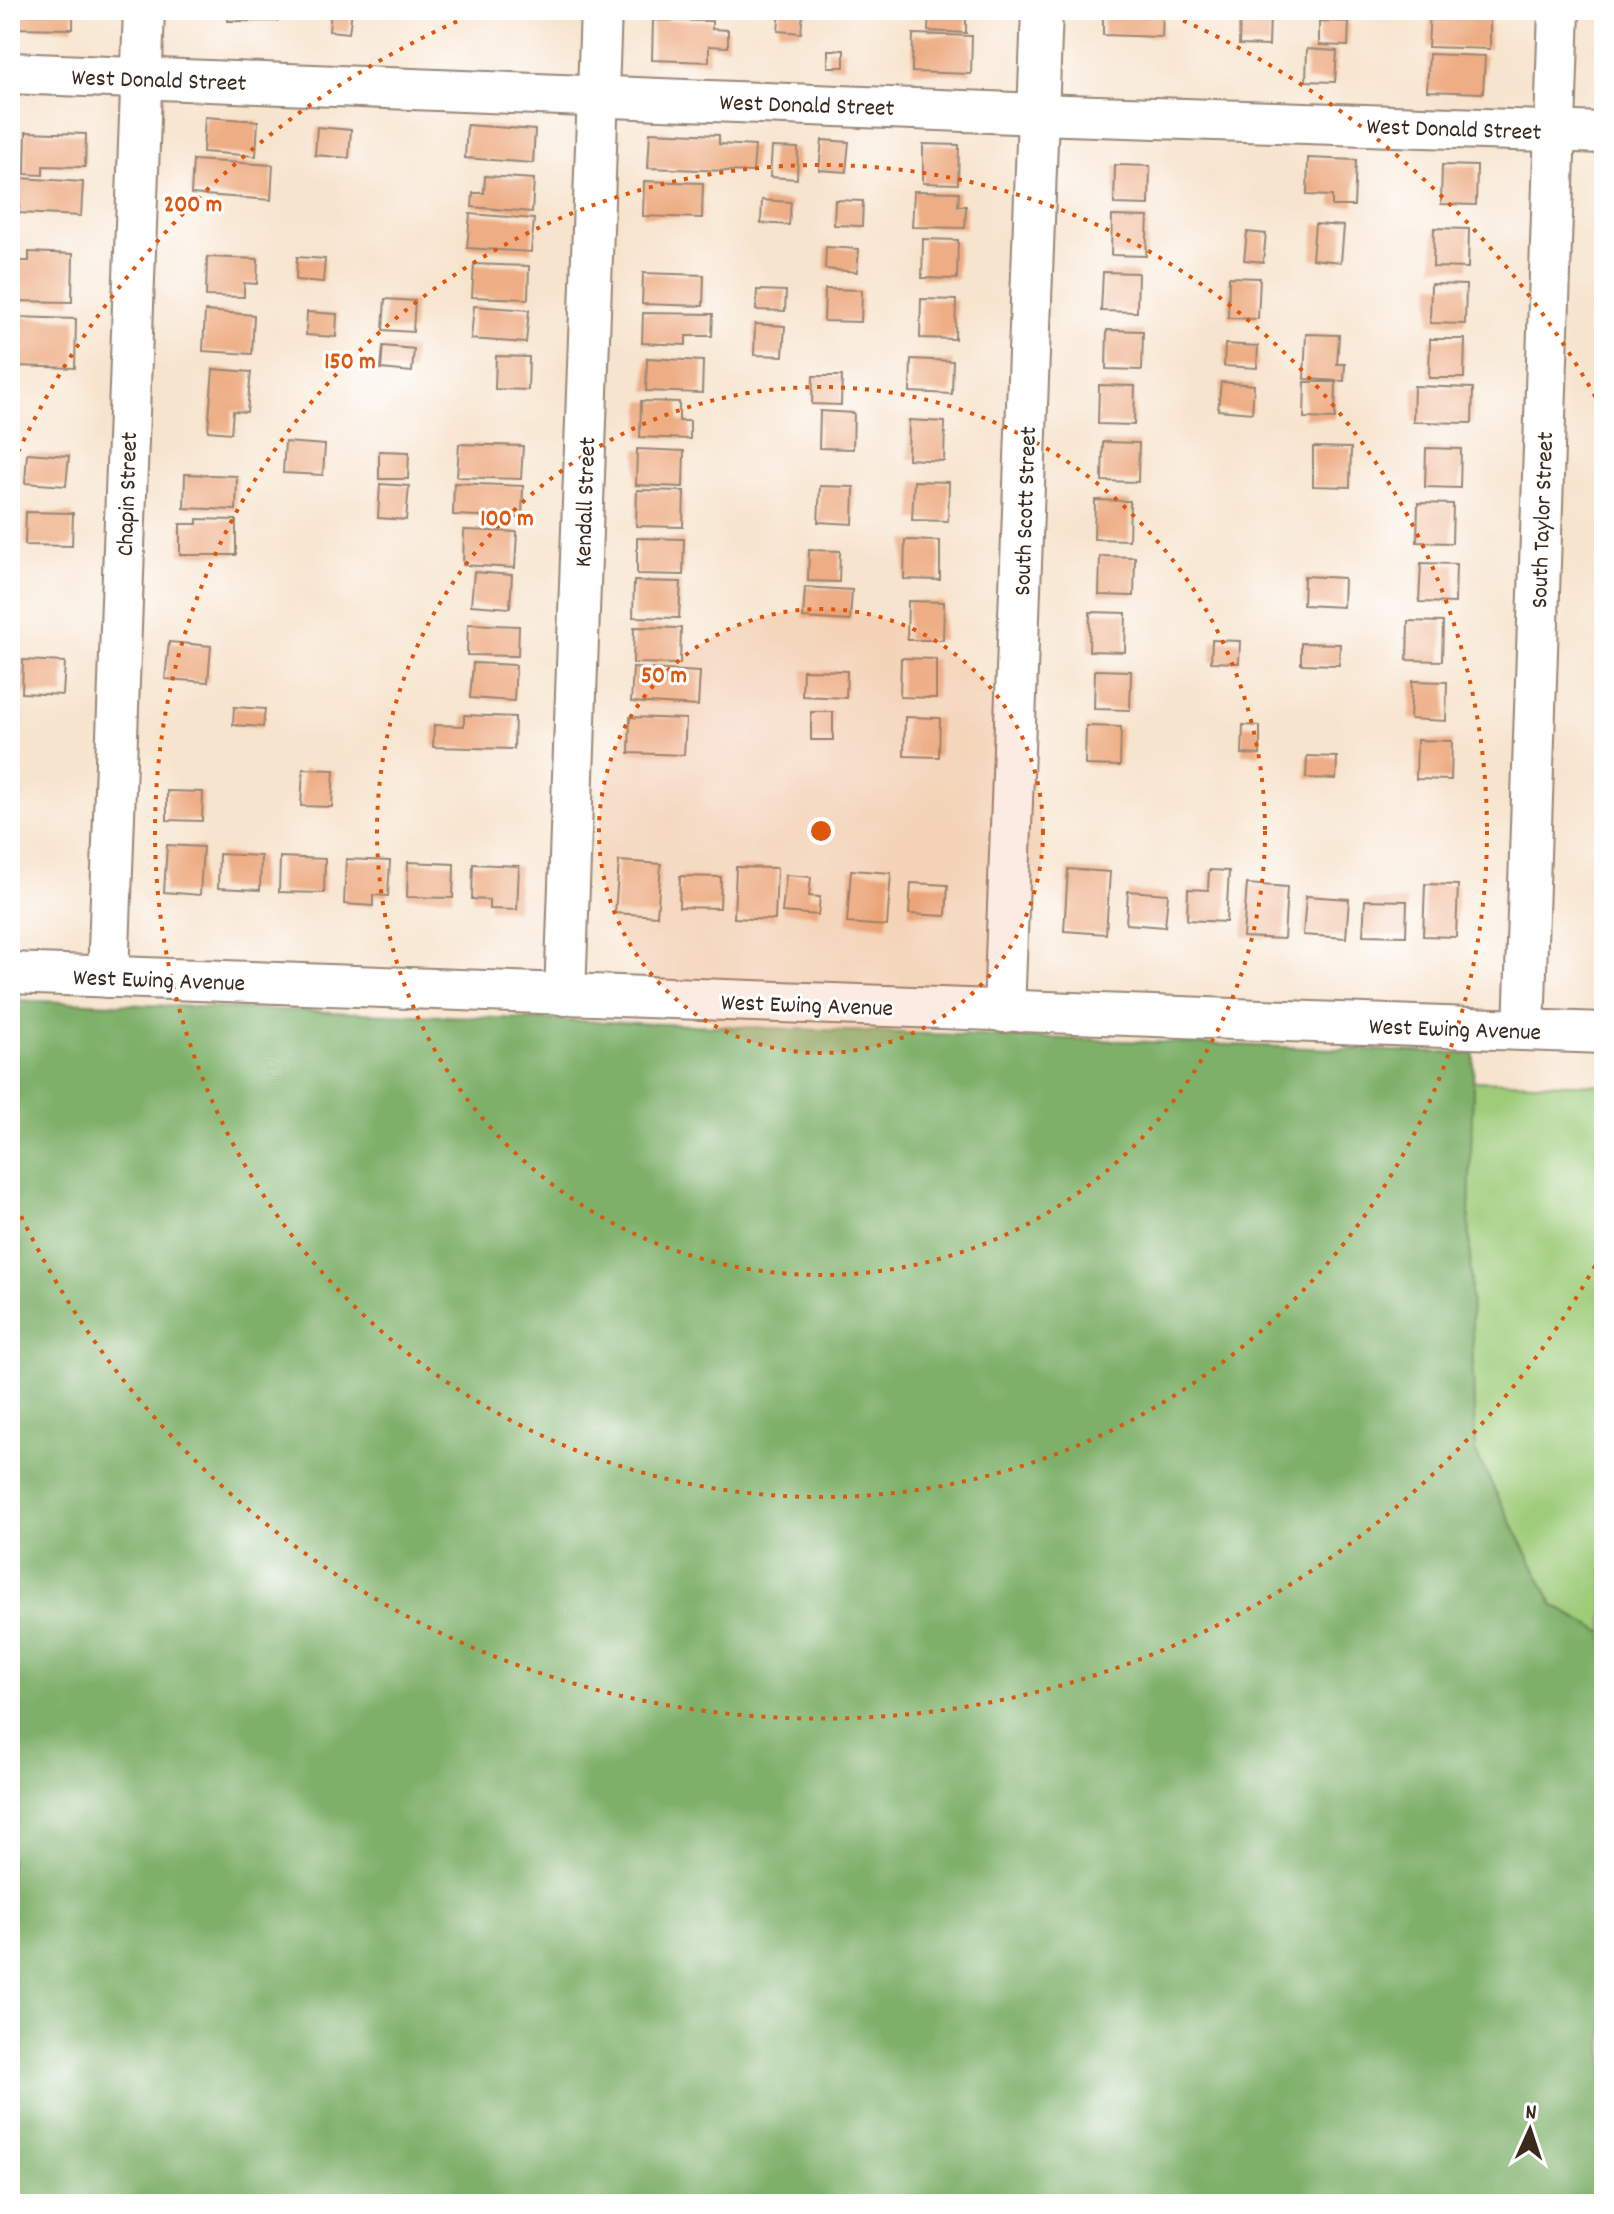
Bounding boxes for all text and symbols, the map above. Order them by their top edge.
street label: West Donald Street [71,62,247,102]
street label: West Donald Street [719,87,895,127]
street label: West Donald Street [1366,111,1542,151]
text: 200 m [164,189,222,223]
text: 150 m [324,346,376,380]
street label: South Scott Street [1007,426,1047,596]
street label: Chapin Street [110,431,148,557]
street label: South Taylor Street [1524,431,1564,609]
street label: Kendall Street [568,436,606,568]
text: 100 m [480,503,534,537]
text: 50 m [641,660,687,694]
centre of rings [807,817,835,845]
street label: West Ewing Avenue [72,962,246,1002]
street label: West Ewing Avenue [720,987,894,1027]
street label: West Ewing Avenue [1368,1011,1542,1051]
north arrow [1490,2090,1570,2170]
text: N [1525,2098,1537,2129]

